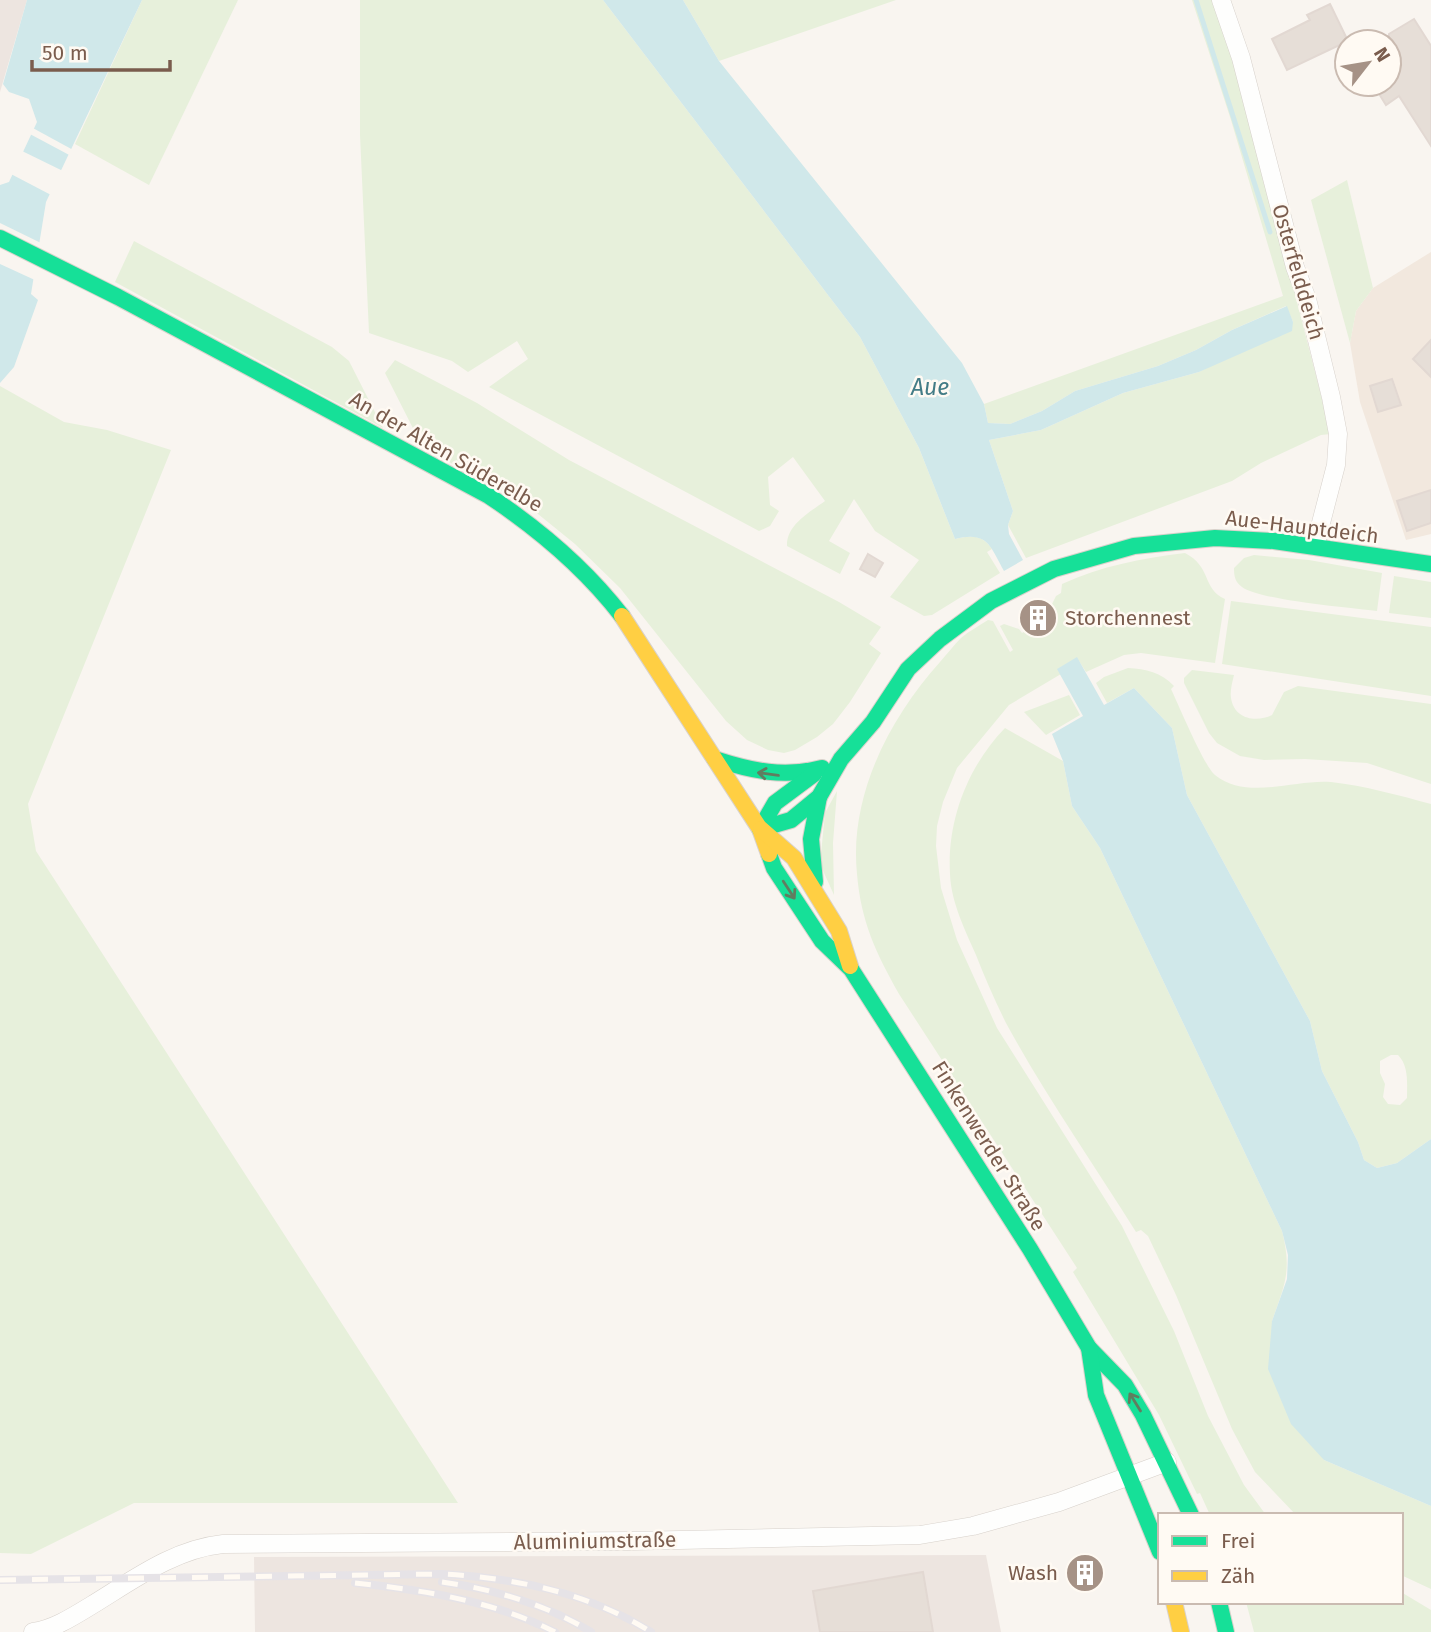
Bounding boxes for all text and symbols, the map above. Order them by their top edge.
scale bar [32,28,170,72]
north arrow [1333,28,1403,98]
text: 50 m [42,40,88,66]
text: N [1369,43,1395,66]
street label: Osterfelddeich [1266,201,1330,343]
water label: Aue [910,373,949,401]
street label: An der Alten Süderelbe [345,386,547,518]
street label: Aue-Hauptdeich [1224,505,1380,549]
building icon: Storchennest [1017,597,1059,639]
place label: Storchennest [1065,605,1191,631]
one-way arrow [757,768,780,781]
one-way arrow [782,880,796,900]
street label: Finkenwerder Straße [926,1056,1052,1236]
one-way arrow [1128,1392,1142,1412]
legend [1158,1513,1403,1604]
street label: Aluminiumstraße [513,1527,677,1555]
text: Frei [1221,1528,1255,1554]
building icon: Wash [1064,1552,1106,1594]
place label: Wash [1008,1560,1058,1586]
text: Zäh [1221,1563,1255,1589]

